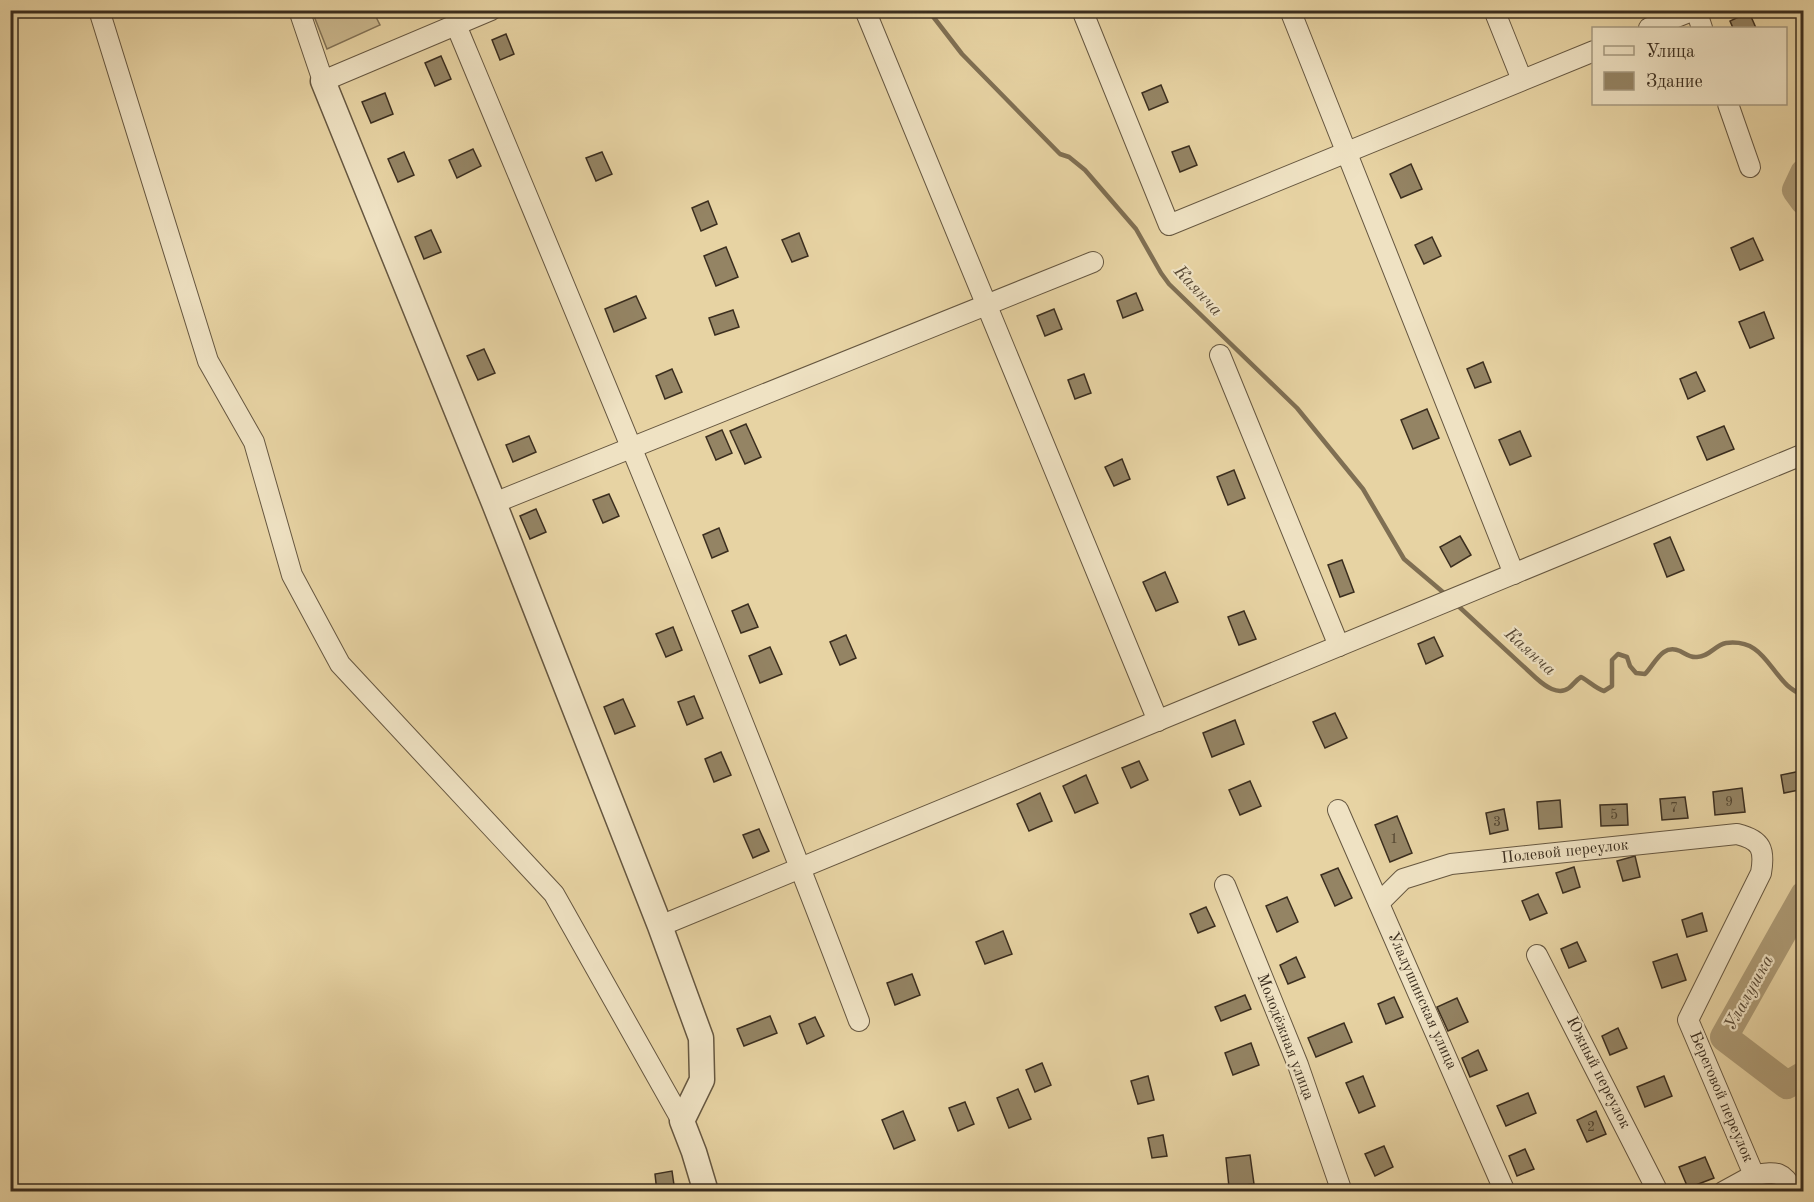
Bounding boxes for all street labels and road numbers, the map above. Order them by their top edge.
street label: Полевой переулок [1500,837,1630,867]
street label: Улалушинская улица [1384,930,1460,1072]
street label: Молодёжная улица [1254,972,1317,1102]
street label: Южный переулок [1563,1014,1633,1132]
street label: Береговой переулок [1686,1029,1756,1165]

